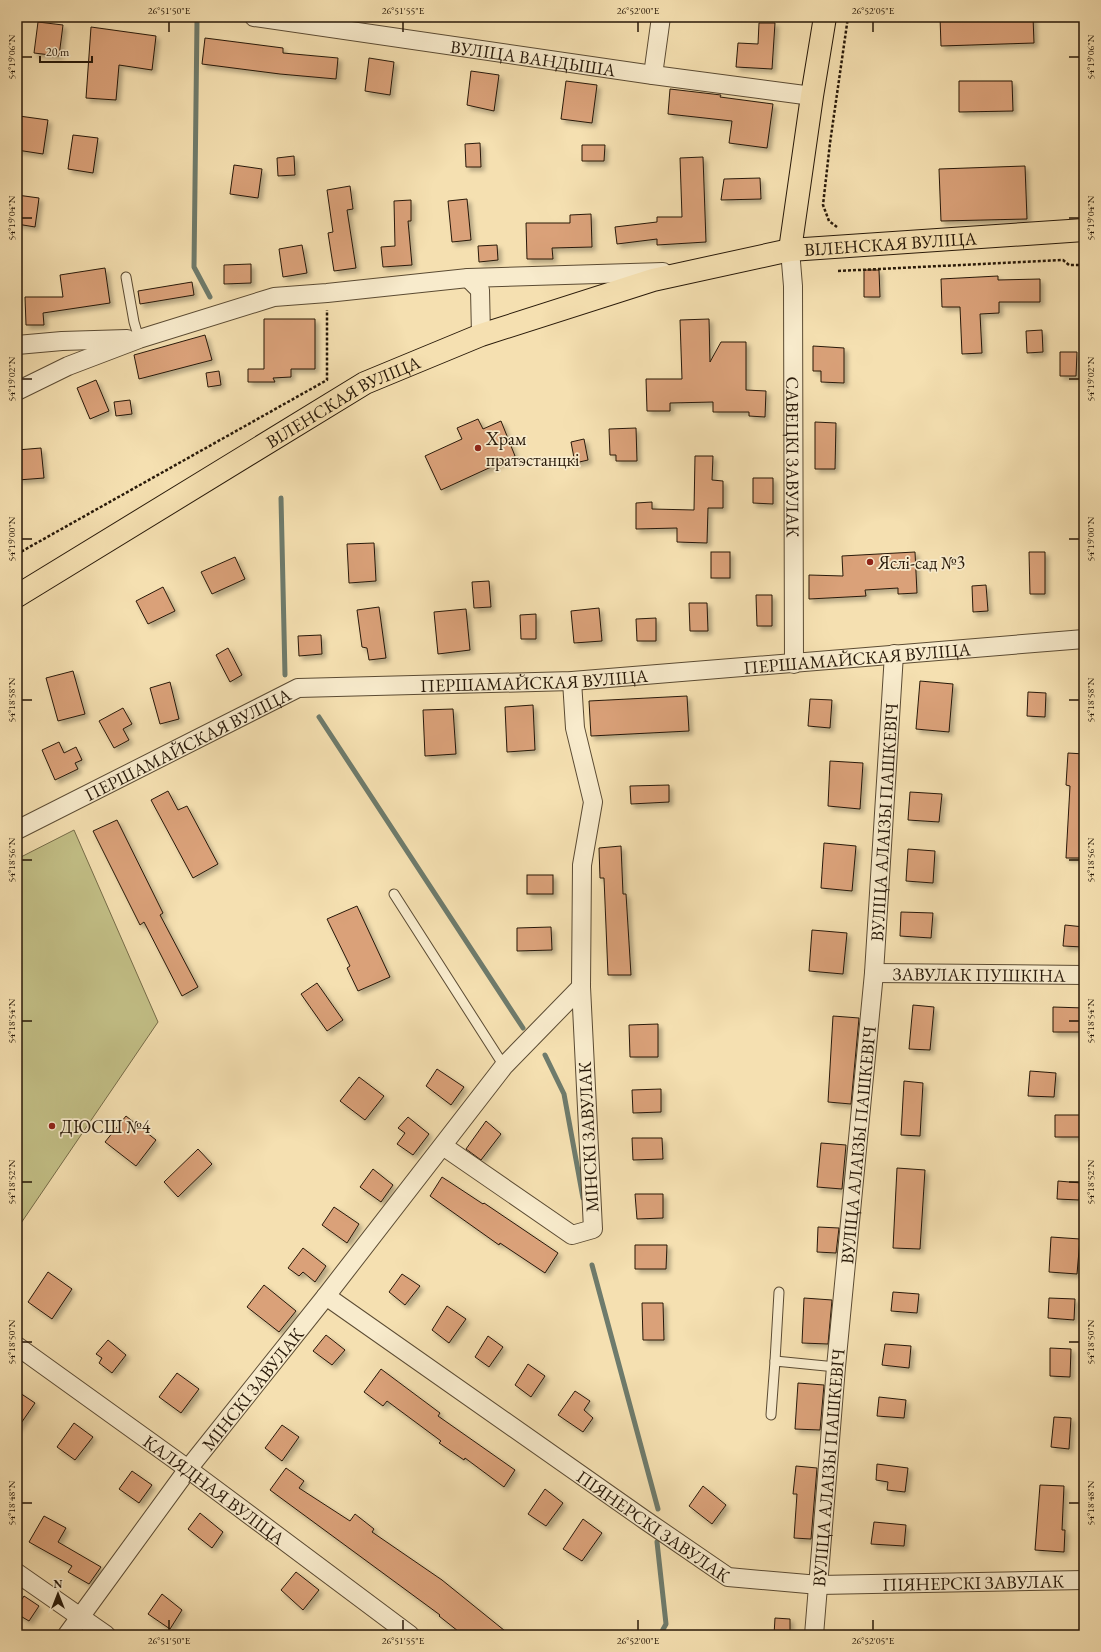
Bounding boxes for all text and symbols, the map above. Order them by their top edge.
text: 26°51'50"E [148,4,191,17]
text: 26°51'55"E [382,4,425,17]
text: 26°52'00"E [617,4,660,17]
text: 26°52'05"E [852,4,895,17]
text: 54°19'06"N [5,34,18,79]
street label: ВУЛІЦА ВАНДЫША [449,34,618,81]
text: 54°19'06"N [1084,34,1097,79]
scale bar [40,38,92,64]
text: 20 m [46,44,70,60]
text: 54°19'04"N [5,195,18,240]
text: 54°19'04"N [1084,195,1097,240]
street label: ВІЛЕНСКАЯ ВУЛІЦА [803,226,978,261]
street label: ВІЛЕНСКАЯ ВУЛІЦА [261,350,424,453]
text: 54°19'02"N [5,356,18,401]
text: 54°19'02"N [1084,356,1097,401]
street label: САВЕЦКІ ЗАВУЛАК [782,376,805,537]
place label: Храм пратэстанцкі [485,427,580,471]
marker: Храм пратэстанцкі [473,443,483,453]
text: 54°19'00"N [5,516,18,561]
text: 54°19'00"N [1084,516,1097,561]
place label: Яслі-сад №3 [877,551,965,574]
marker: Яслі-сад №3 [865,557,875,567]
street label: ПЕРШАМАЙСКАЯ ВУЛІЦА [743,637,972,678]
street label: ПЕРШАМАЙСКАЯ ВУЛІЦА [420,663,649,696]
text: 54°18'58"N [5,677,18,722]
text: 54°18'58"N [1084,677,1097,722]
street label: ПЕРШАМАЙСКАЯ ВУЛІЦА [81,682,295,806]
street label: ВУЛІЦА АЛАІЗЫ ПАШКЕВІЧ [865,702,902,942]
text: 54°18'56"N [5,837,18,882]
text: 54°18'56"N [1084,837,1097,882]
street label: ЗАВУЛАК ПУШКІНА [892,962,1066,986]
text: 54°18'54"N [5,998,18,1043]
text: 54°18'54"N [1084,998,1097,1043]
street label: ВУЛІЦА АЛАІЗЫ ПАШКЕВІЧ [835,1025,880,1265]
street label: МІНСКІ ЗАВУЛАК [573,1061,603,1213]
place label: ДЮСШ №4 [60,1115,151,1138]
marker: ДЮСШ №4 [47,1121,57,1131]
text: 54°18'52"N [5,1159,18,1204]
text: 54°18'52"N [1084,1159,1097,1204]
text: 54°18'50"N [5,1319,18,1364]
text: 54°18'50"N [1084,1319,1097,1364]
street label: МІНСКІ ЗАВУЛАК [196,1323,308,1455]
street label: ВУЛІЦА АЛАІЗЫ ПАШКЕВІЧ [807,1347,849,1588]
street label: КАЛЯДНАЯ ВУЛІЦА [139,1429,290,1550]
street label: ПІЯНЕРСКІ ЗАВУЛАК [572,1464,735,1587]
text: 54°18'48"N [5,1480,18,1525]
text: 54°18'48"N [1084,1480,1097,1525]
street label: ПІЯНЕРСКІ ЗАВУЛАК [882,1569,1064,1595]
north arrow [38,1574,78,1614]
text: N [54,1577,63,1591]
text: 26°51'50"E [148,1634,191,1647]
text: 26°51'55"E [382,1634,425,1647]
text: 26°52'00"E [617,1634,660,1647]
text: 26°52'05"E [852,1634,895,1647]

